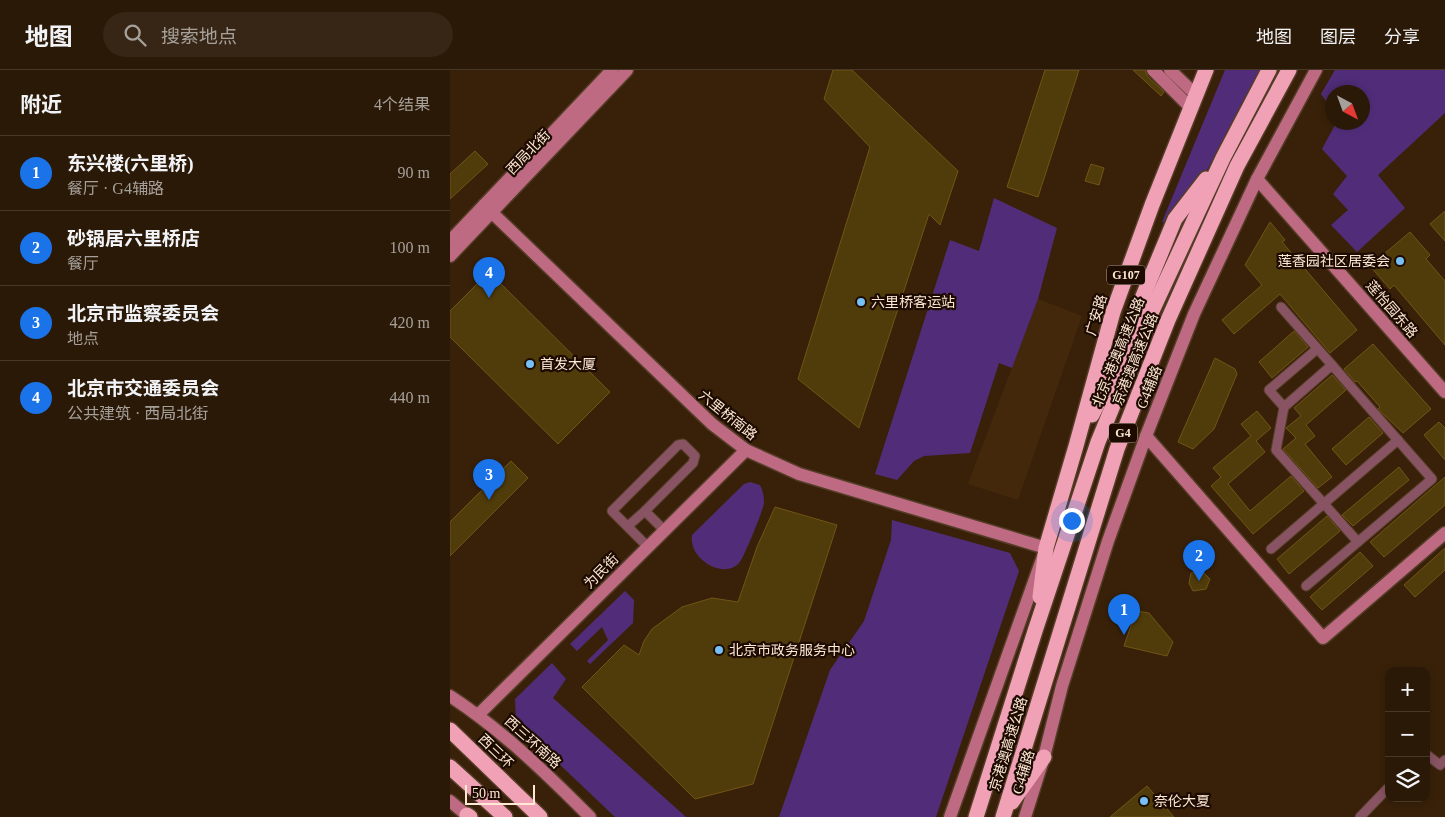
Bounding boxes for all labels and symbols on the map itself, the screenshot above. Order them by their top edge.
north arrow [1325,85,1370,130]
street label: 西局北街 [503,126,553,178]
place label: 莲香园社区居委会 [1278,254,1390,269]
marker: 莲香园社区居委会 [1394,255,1406,267]
pin: 4 [473,257,505,298]
road number: G107 [1107,266,1145,284]
street label: 莲怡园东路 [1363,277,1421,341]
street label: 广安路 [1083,293,1110,337]
place label: 六里桥客运站 [871,294,955,310]
street label: 北京-港澳高速公路 [1089,295,1147,409]
marker: 六里桥客运站 [855,296,867,308]
street label: 京港澳高速公路 [1110,311,1161,407]
place label: 首发大厦 [540,356,596,372]
marker: 首发大厦 [524,358,536,370]
street label: G4辅路 [1134,363,1165,411]
street label: 六里桥南路 [696,388,760,443]
road number: G4 [1109,423,1137,442]
pin: 3 [473,459,505,500]
your location [1059,508,1085,534]
pin: 2 [1183,540,1215,581]
street label: 为民街 [581,551,622,592]
pin: 1 [1108,594,1140,635]
place label: 北京市政务服务中心 [729,642,855,658]
marker: 北京市政务服务中心 [713,644,725,656]
street label: 京港澳高速公路 [987,695,1030,793]
street label: 西三环南路 [502,713,564,771]
street label: 西三环 [475,731,516,771]
street label: G4辅路 [1010,748,1037,796]
scale bar [465,782,535,805]
place label: 奈伦大夏 [1154,794,1210,809]
marker: 奈伦大夏 [1138,795,1150,807]

